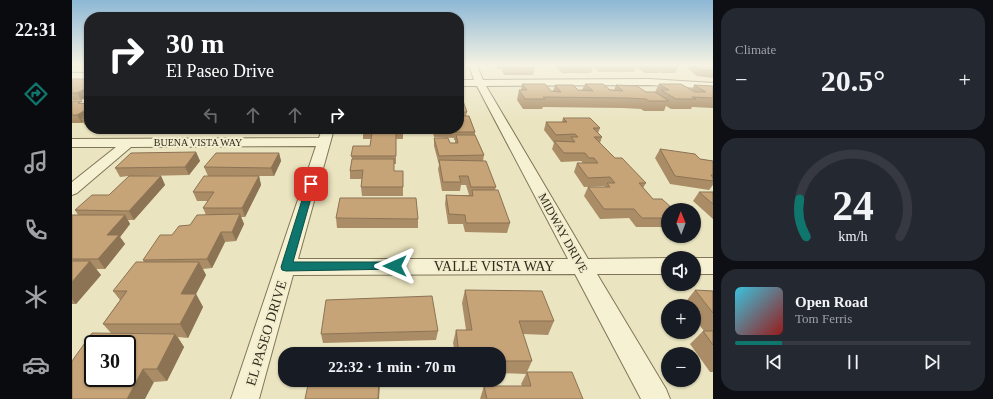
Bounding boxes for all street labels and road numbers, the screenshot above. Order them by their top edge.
street label: BUENA VISTA WAY [154,137,242,148]
street label: MIDWAY DRIVE [535,191,591,275]
street label: VALLE VISTA WAY [434,259,554,274]
street label: EL PASEO DRIVE [243,279,290,388]

